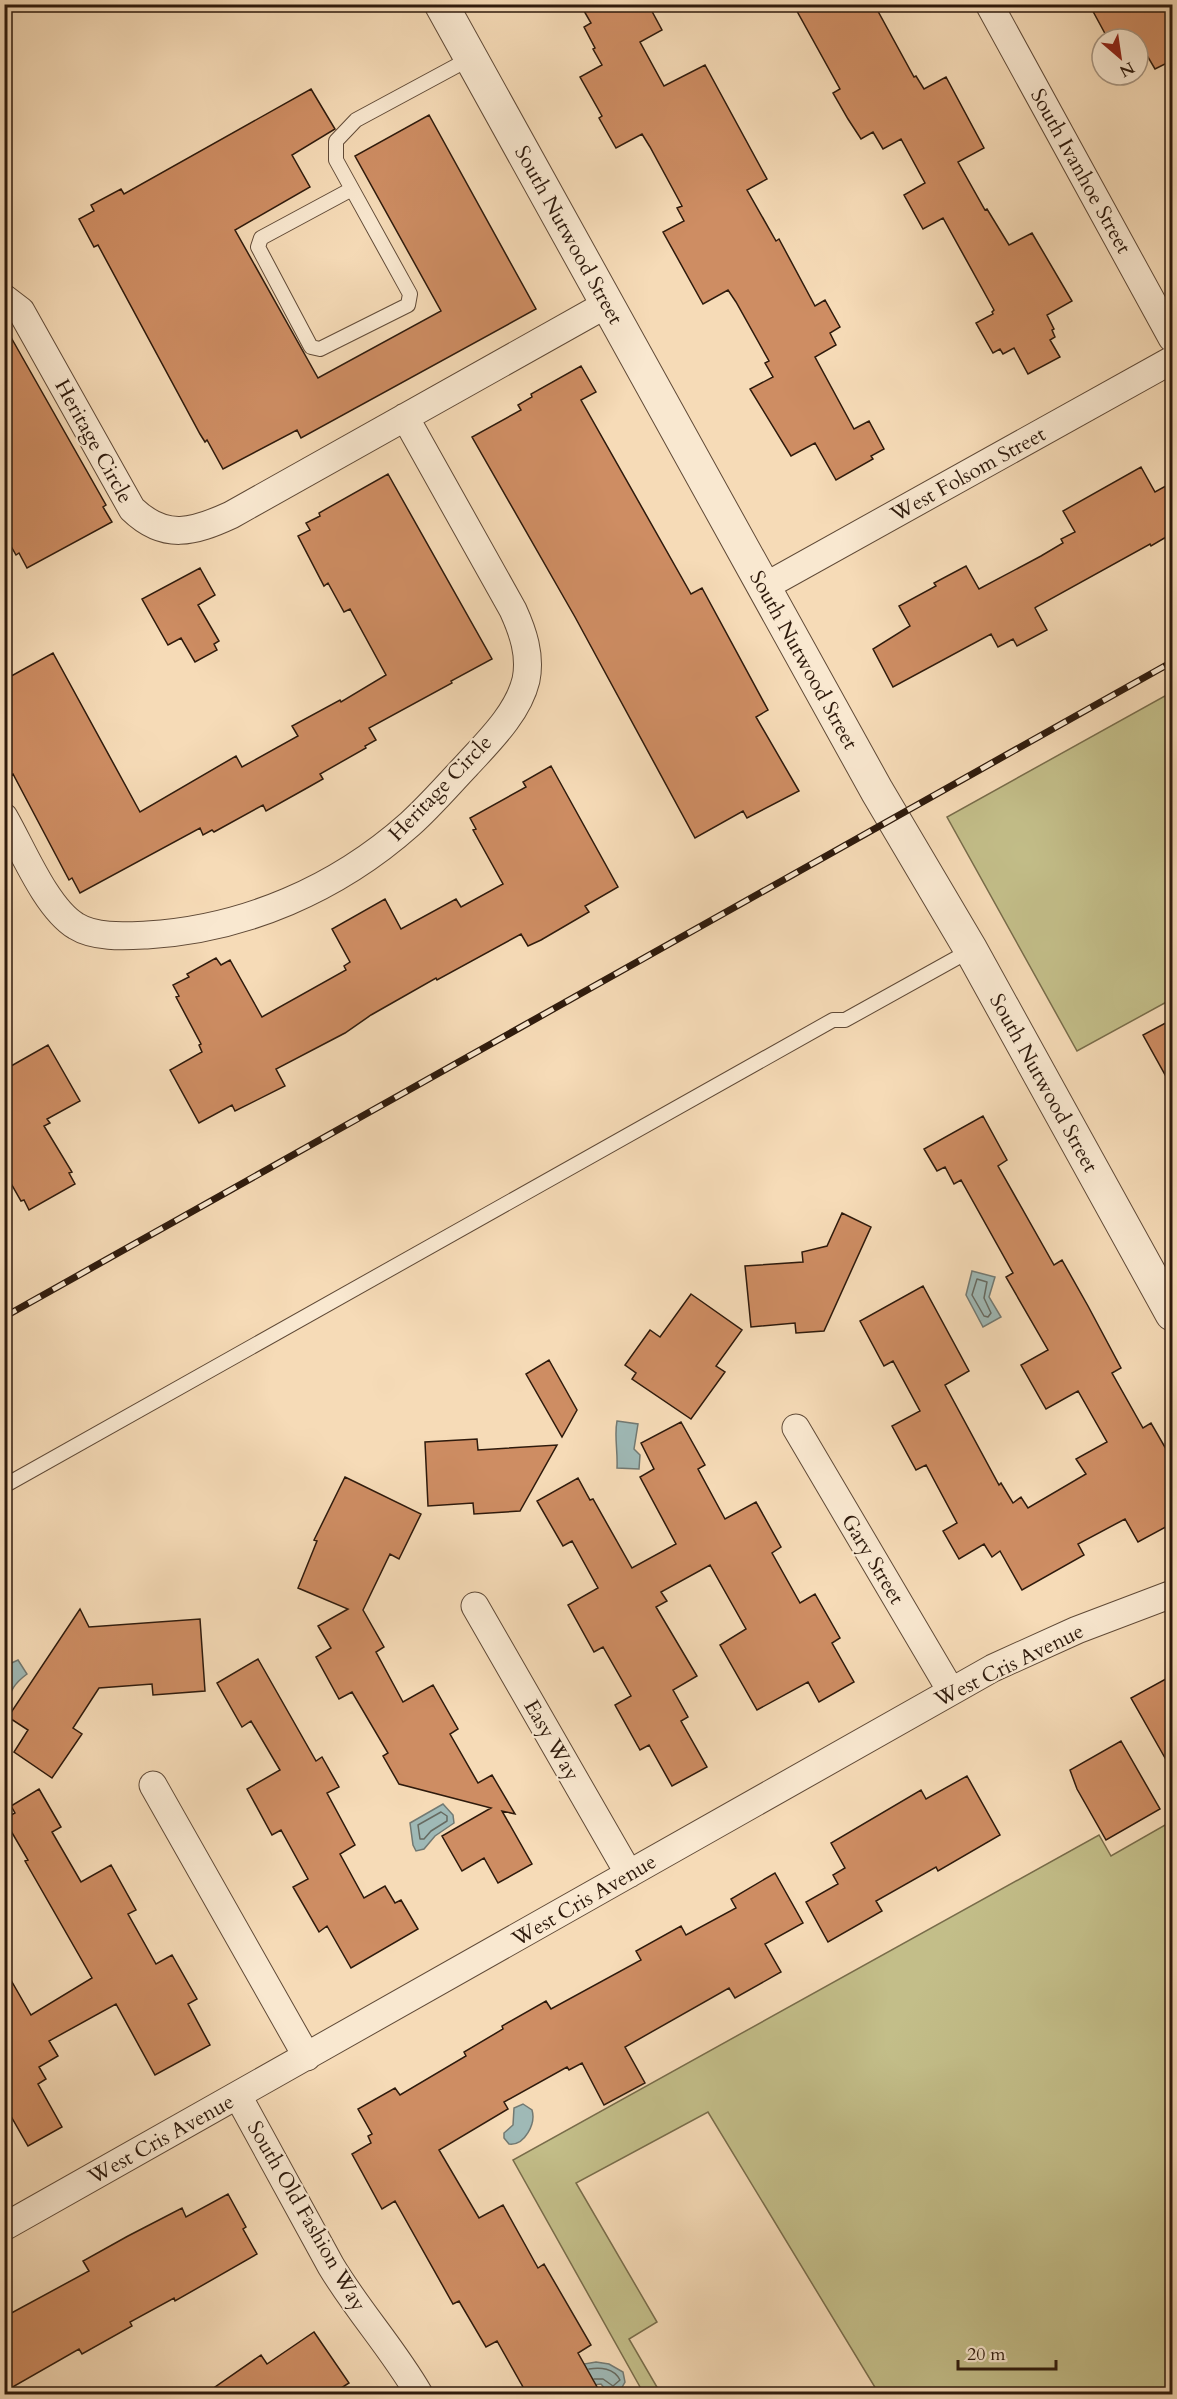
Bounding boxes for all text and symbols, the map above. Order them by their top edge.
north arrow [1090,27,1150,87]
text: N [1115,56,1138,82]
street label: South Ivanhoe Street [1023,83,1138,259]
street label: South Nutwood Street [507,141,630,330]
street label: Heritage Circle [48,374,140,508]
street label: West Folsom Street [885,420,1051,530]
street label: South Nutwood Street [742,566,865,755]
street label: Heritage Circle [382,729,499,848]
street label: South Nutwood Street [982,989,1105,1178]
street label: Gary Street [834,1509,911,1610]
street label: West Cris Avenue [929,1617,1089,1715]
street label: Easy Way [517,1694,586,1786]
street label: West Cris Avenue [506,1847,662,1954]
street label: West Cris Avenue [82,2087,239,2192]
street label: South Old Fashion Way [240,2116,373,2317]
scale bar [958,2333,1056,2371]
text: 20 m [967,2342,1006,2367]

